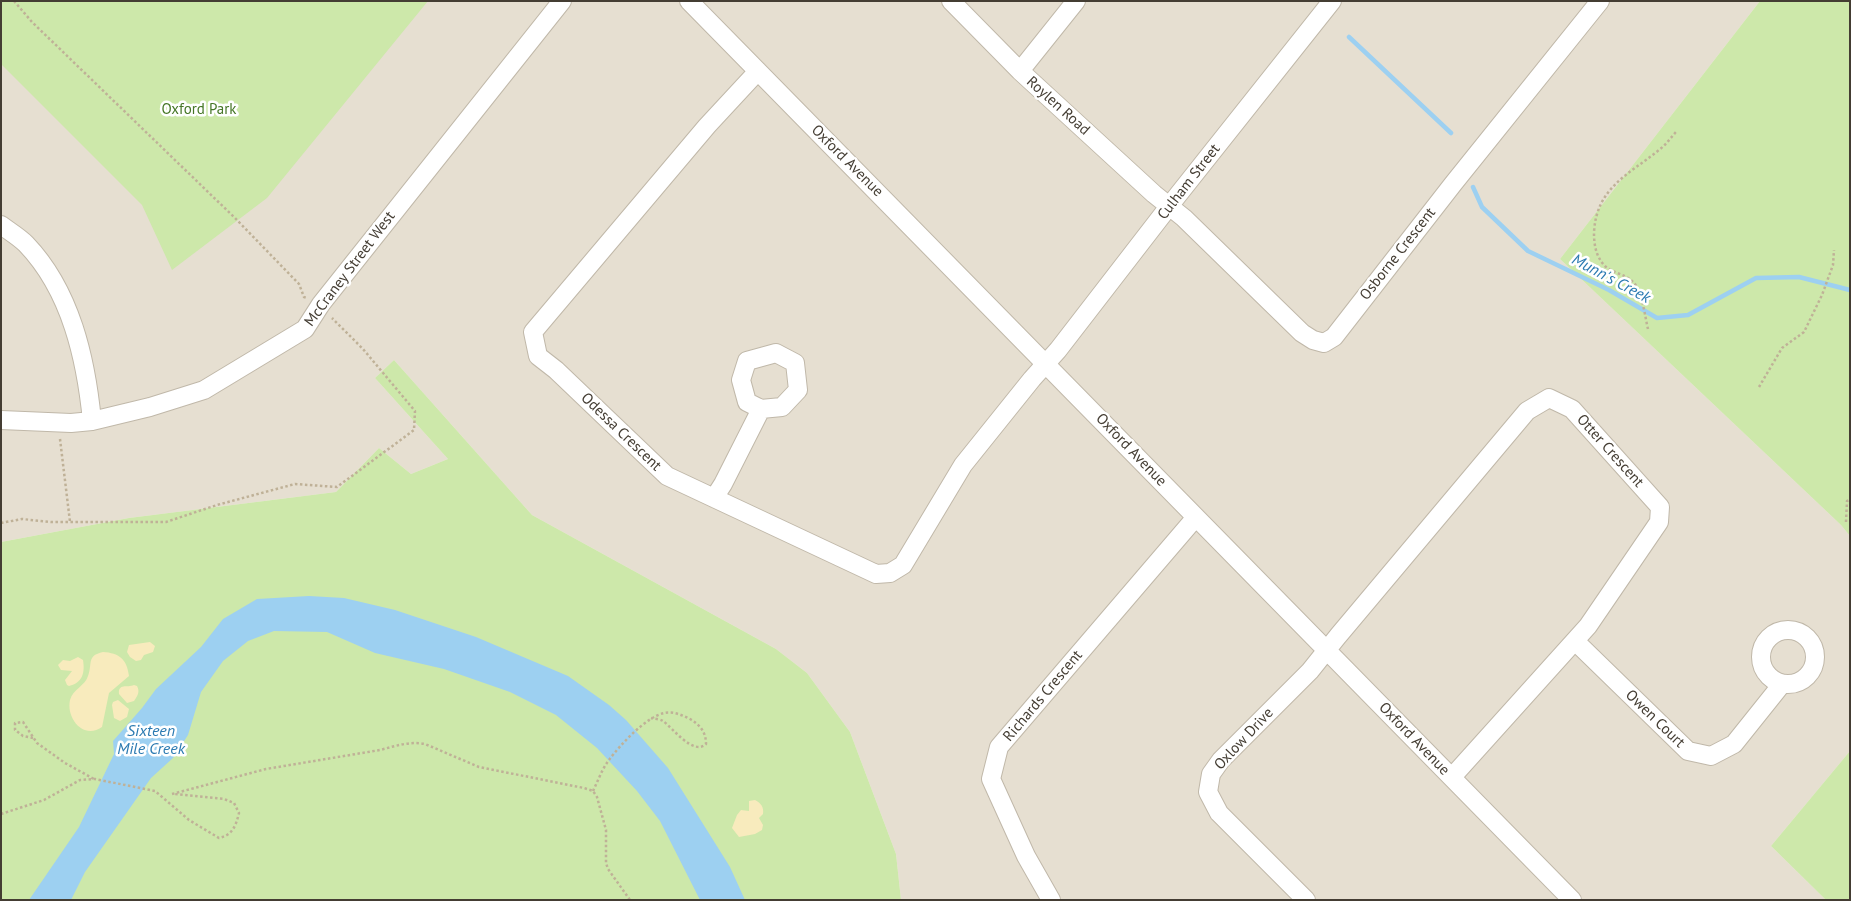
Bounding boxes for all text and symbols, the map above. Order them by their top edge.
street label: Roylen Road [1023,73,1093,139]
park label: Oxford Park [162,101,236,119]
street label: Oxford Avenue [807,121,887,201]
street label: Culham Street [1154,141,1224,223]
street label: Osborne Crescent [1356,204,1440,304]
street label: McCraney Street West [301,208,399,330]
water label: Munn's Creek [1568,250,1654,308]
street label: Odessa Crescent [577,389,665,475]
street label: Oxford Avenue [1092,410,1170,490]
street label: Otter Crescent [1573,411,1647,491]
street label: Richards Crescent [1000,647,1086,745]
street label: Owen Court [1622,686,1688,752]
street label: Oxford Avenue [1375,699,1453,779]
street label: Oxlow Drive [1211,704,1277,774]
water label: Sixteen Mile Creek [117,721,185,759]

